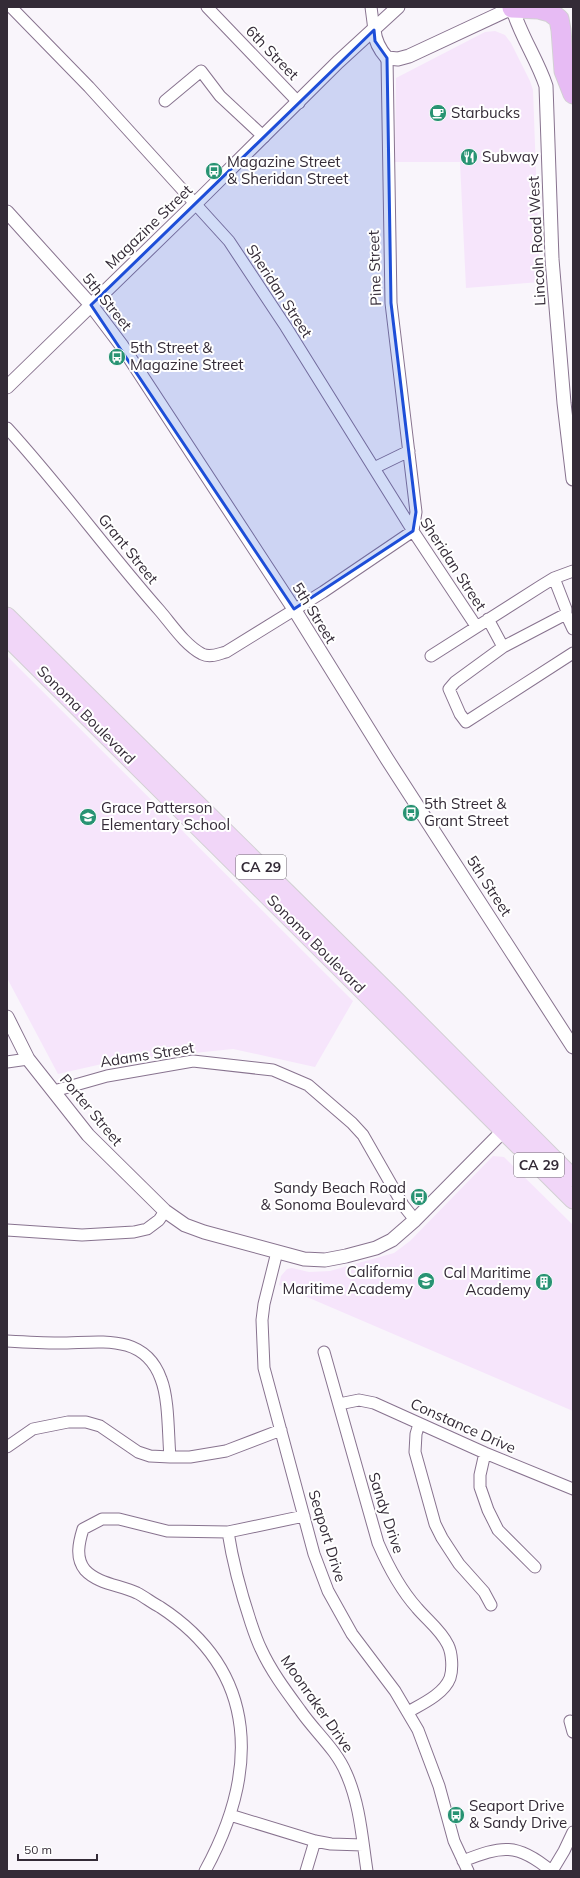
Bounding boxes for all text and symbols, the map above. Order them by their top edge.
street label: 6th Street [242,21,303,84]
cafe icon: Starbucks [428,103,448,123]
place label: Starbucks [451,103,520,122]
restaurant icon: Subway [459,147,479,167]
place label: Subway [482,147,539,166]
place label: Magazine Street & Sheridan Street [227,152,348,188]
bus stop icon: Magazine Street & Sheridan Street [204,161,224,181]
street label: Lincoln Road West [524,176,549,306]
street label: Magazine Street [101,180,196,273]
street label: Pine Street [364,230,385,306]
street label: Sheridan Street [242,240,317,341]
street label: 5th Street [78,269,136,334]
place label: 5th Street & Magazine Street [130,338,244,374]
bus stop icon: 5th Street & Magazine Street [107,347,127,367]
street label: Grant Street [94,510,162,588]
street label: Sheridan Street [416,513,491,614]
street label: 5th Street [288,579,341,647]
street label: Sonoma Boulevard [33,661,140,768]
place label: 5th Street & Grant Street [424,794,509,830]
place label: Grace Patterson Elementary School [101,798,230,834]
bus stop icon: 5th Street & Grant Street [401,803,421,823]
school or university icon: Grace Patterson Elementary School [78,807,98,827]
street label: 5th Street [463,852,516,920]
road number: CA 29 [236,855,286,879]
street label: Sonoma Boulevard [263,890,370,997]
street label: Adams Street [99,1038,195,1071]
street label: Porter Street [56,1070,127,1149]
road number: CA 29 [514,1153,564,1177]
place label: Sandy Beach Road & Sonoma Boulevard [260,1178,406,1214]
bus stop icon: Sandy Beach Road & Sonoma Boulevard [409,1187,429,1207]
place label: California Maritime Academy [283,1262,413,1298]
place label: Cal Maritime Academy [443,1263,531,1299]
school or university icon: California Maritime Academy [416,1271,436,1291]
building icon: Cal Maritime Academy [534,1272,554,1292]
street label: Constance Drive [408,1394,519,1457]
street label: Sandy Drive [364,1470,409,1556]
street label: Seaport Drive [304,1488,350,1584]
street label: Moonraker Drive [277,1651,358,1756]
place label: Seaport Drive & Sandy Drive [469,1796,567,1832]
bus stop icon: Seaport Drive & Sandy Drive [446,1805,466,1825]
scale bar [18,1836,97,1862]
text: 50 m [24,1842,52,1857]

